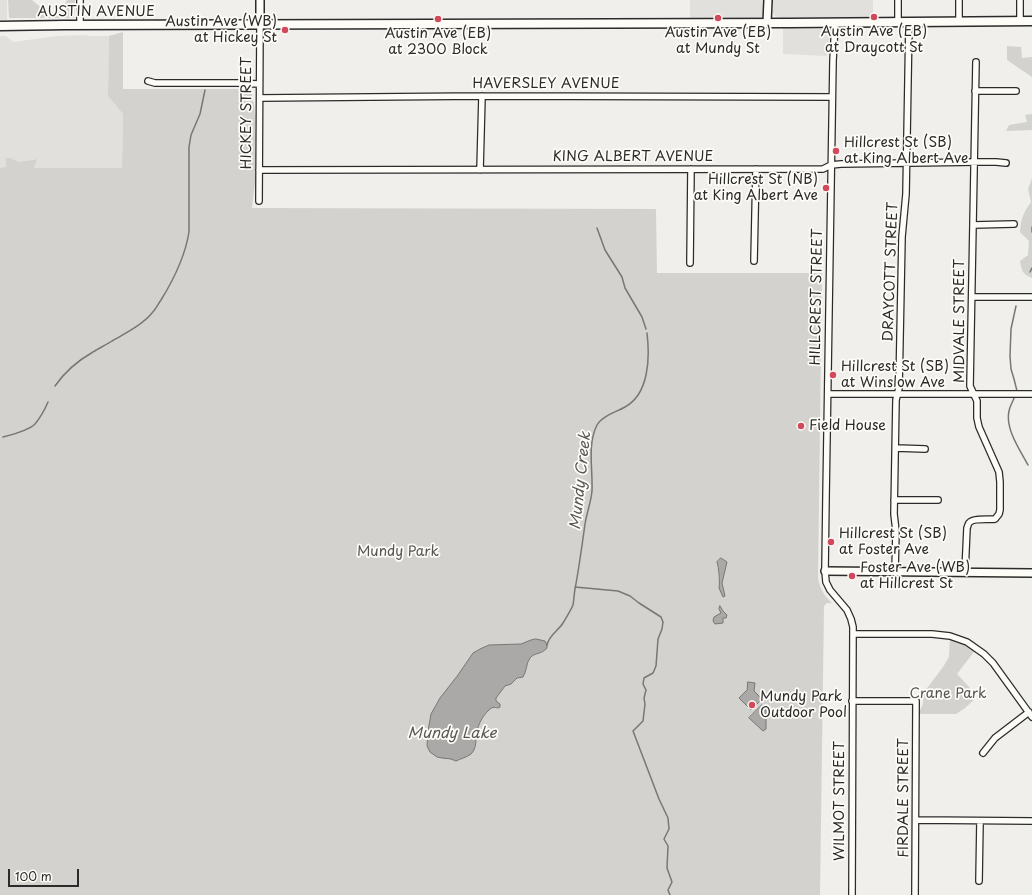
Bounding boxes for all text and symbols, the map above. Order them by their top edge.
street label: AUSTIN AVENUE [37,4,155,20]
marker: Austin Ave (EB) at Draycott St [869,12,879,22]
marker: Austin Ave (EB) at Mundy St [713,13,723,23]
place label: Austin Ave (WB) at Hickey St [165,14,277,46]
marker: Austin Ave (EB) at 2300 Block [433,14,443,24]
place label: Austin Ave (EB) at Draycott St [821,24,927,56]
marker: Austin Ave (WB) at Hickey St [280,25,290,35]
place label: Austin Ave (EB) at Mundy St [665,25,771,58]
place label: Austin Ave (EB) at 2300 Block [385,26,491,58]
street label: HICKEY STREET [239,57,255,169]
street label: HAVERSLEY AVENUE [473,76,619,92]
place label: Hillcrest St (SB) at King Albert Ave [844,135,968,168]
marker: Hillcrest St (SB) at King Albert Ave [831,146,841,156]
street label: KING ALBERT AVENUE [553,149,713,165]
place label: Hillcrest St (NB) at King Albert Ave [694,172,818,204]
marker: Hillcrest St (NB) at King Albert Ave [821,183,831,193]
street label: DRAYCOTT STREET [880,202,902,342]
street label: HILLCREST STREET [807,228,827,366]
street label: MIDVALE STREET [952,259,968,383]
place label: Hillcrest St (SB) at Winslow Ave [841,359,949,392]
marker: Hillcrest St (SB) at Winslow Ave [828,370,838,380]
place label: Field House [809,418,886,434]
marker: Field House [796,421,806,431]
water label: Mundy Creek [567,431,595,531]
place label: Hillcrest St (SB) at Foster Ave [839,526,947,558]
marker: Hillcrest St (SB) at Foster Ave [826,537,836,547]
park label: Mundy Park [357,544,439,560]
place label: Foster Ave (WB) at Hillcrest St [860,560,970,592]
marker: Foster Ave (WB) at Hillcrest St [847,571,857,581]
park label: Crane Park [909,686,987,702]
place label: Mundy Park Outdoor Pool [760,689,847,722]
marker: Mundy Park Outdoor Pool [747,700,757,710]
water label: Mundy Lake [408,725,496,743]
street label: FIRDALE STREET [896,738,912,858]
street label: WILMOT STREET [832,741,848,861]
scale bar [10,861,81,887]
text: 100 m [15,867,52,885]

